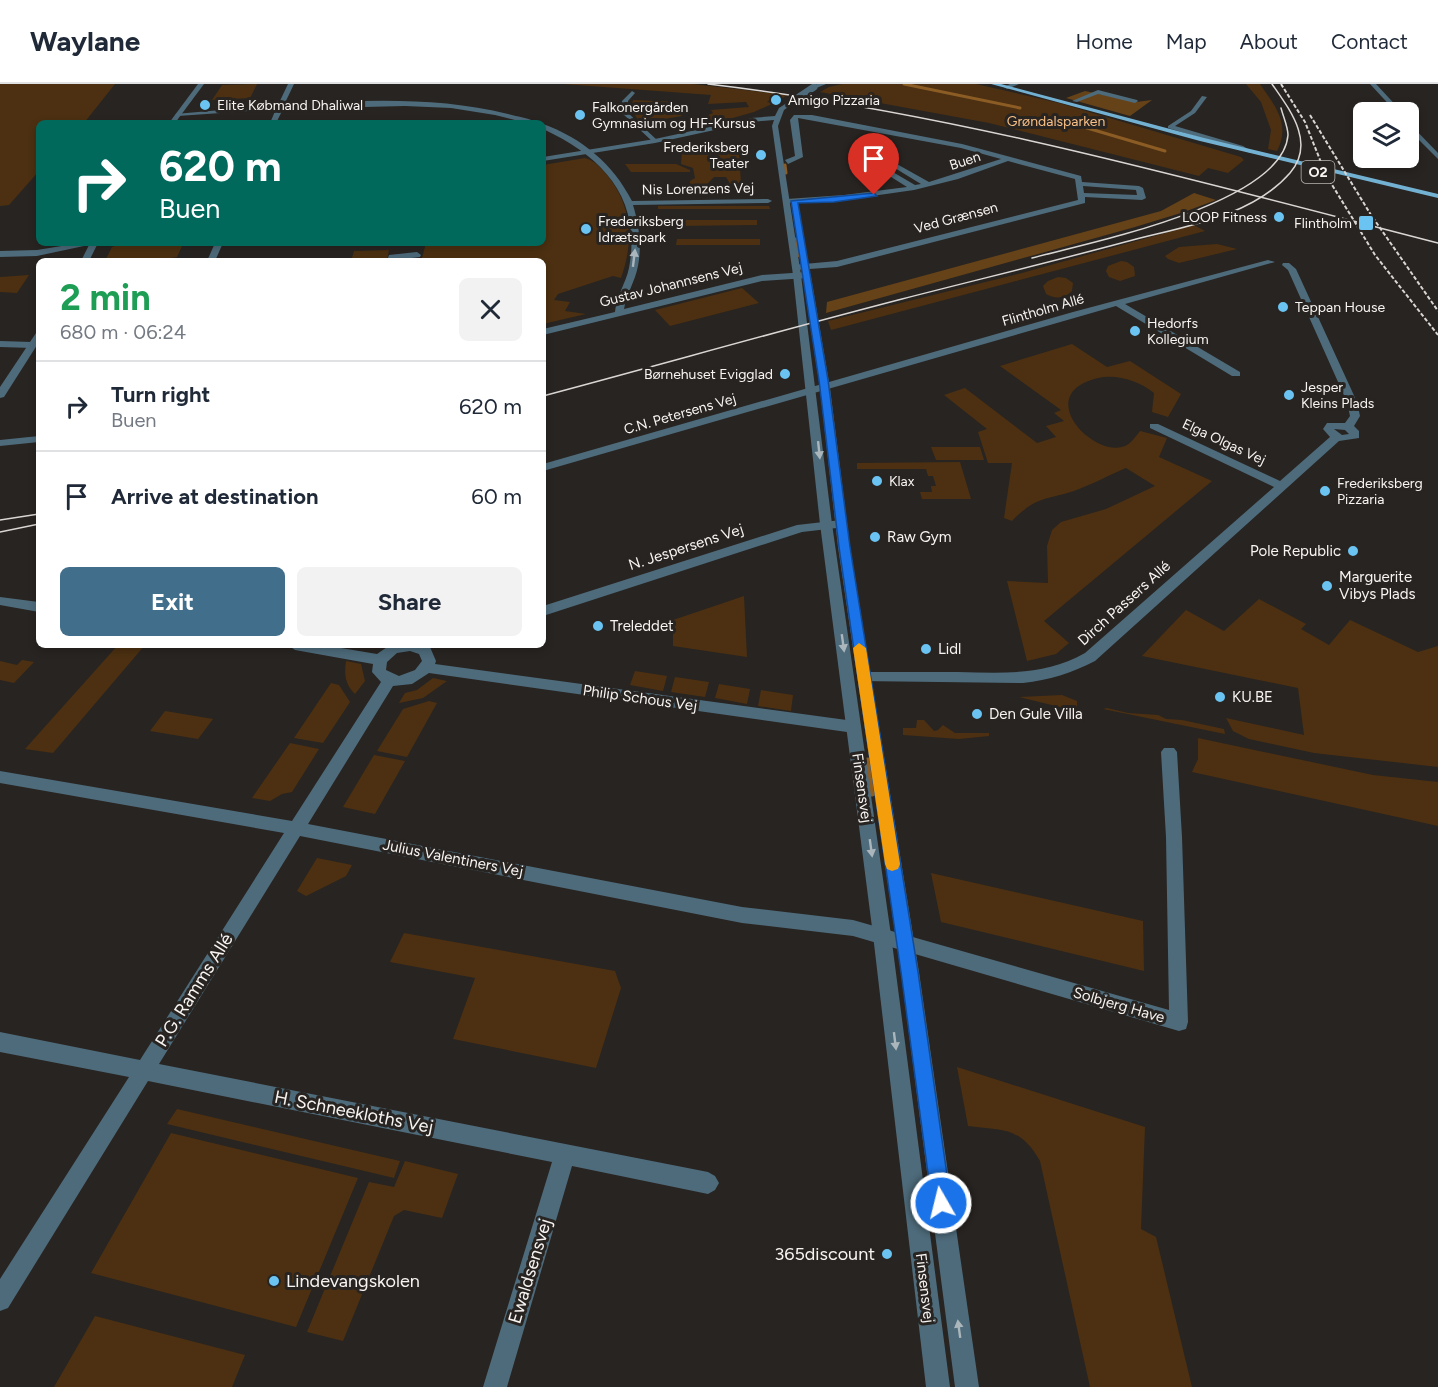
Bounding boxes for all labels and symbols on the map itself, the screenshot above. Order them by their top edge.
place label: Amigo Pizzaria [788,92,880,109]
marker: Amigo Pizzaria [769,93,783,107]
place label: Elite Købmand Dhaliwal [217,97,363,114]
marker: Elite Købmand Dhaliwal [198,98,212,112]
place label: Falkonergården Gymnasium og HF-Kursus [592,99,756,132]
marker: Falkonergården Gymnasium og HF-Kursus [573,108,587,122]
park label: Grøndalsparken [1007,113,1105,130]
pin [848,133,899,195]
place label: Frederiksberg Teater [663,139,749,172]
marker: Frederiksberg Teater [754,148,768,162]
street label: Buen [947,148,983,174]
road number: O2 [1302,161,1334,183]
street label: Nis Lorenzens Vej [642,180,754,198]
street label: Ved Grænsen [912,199,1000,237]
place label: LOOP Fitness [1182,209,1267,226]
marker: LOOP Fitness [1272,210,1286,224]
place label: Frederiksberg Idrætspark [598,213,684,246]
marker: Flintholm [1357,214,1375,232]
place label: Flintholm [1294,215,1352,232]
marker: Frederiksberg Idrætspark [579,222,593,236]
one-way arrow [630,248,639,267]
street label: Gustav Johannsens Vej [598,259,744,311]
street label: Flintholm Allé [1000,290,1086,330]
place label: Teppan House [1295,299,1385,316]
marker: Teppan House [1276,300,1290,314]
place label: Hedorfs Kollegium [1147,315,1209,348]
marker: Hedorfs Kollegium [1128,324,1142,338]
place label: Børnehuset Evigglad [644,366,773,383]
marker: Børnehuset Evigglad [778,367,792,381]
place label: Jesper Kleins Plads [1301,379,1374,412]
marker: Jesper Kleins Plads [1282,388,1296,402]
street label: C.N. Petersens Vej [622,390,738,438]
street label: Elga Olgas Vej [1180,415,1268,469]
one-way arrow [814,441,824,460]
place label: Klax [889,473,915,490]
marker: Klax [870,474,884,488]
place label: Frederiksberg Pizzaria [1337,475,1423,508]
marker: Frederiksberg Pizzaria [1318,484,1332,498]
street label: N. Jespersens Vej [626,520,746,574]
place label: Raw Gym [887,528,951,546]
marker: Raw Gym [868,530,882,544]
place label: Pole Republic [1250,542,1341,560]
marker: Pole Republic [1346,544,1360,558]
street label: Dirch Passers Allé [1074,557,1174,649]
place label: Marguerite Vibys Plads [1339,568,1415,603]
marker: Marguerite Vibys Plads [1320,579,1334,593]
place label: Treleddet [610,617,674,635]
marker: Treleddet [591,619,605,633]
one-way arrow [839,634,848,653]
place label: Lidl [938,640,961,658]
marker: Lidl [919,642,933,656]
street label: Philip Schous Vej [582,681,698,715]
place label: KU.BE [1232,688,1273,706]
marker: KU.BE [1213,690,1227,704]
place label: Den Gule Villa [989,705,1083,723]
marker: Den Gule Villa [970,707,984,721]
street label: Finsensvej [848,752,876,824]
street label: Julius Valentiners Vej [381,836,525,880]
one-way arrow [866,838,875,857]
street label: P.G. Ramms Allé [150,929,238,1051]
street label: Solbjerg Have [1071,983,1167,1027]
one-way arrow [890,1032,899,1051]
street label: H. Schneekloths Vej [273,1086,435,1138]
position arrow [909,1171,973,1235]
street label: Ewaldsensvej [504,1216,556,1326]
place label: 365discount [774,1243,875,1265]
marker: 365discount [880,1247,894,1261]
street label: Finsensvej [912,1252,938,1324]
place label: Lindevangskolen [286,1270,420,1292]
marker: Lindevangskolen [267,1274,281,1288]
one-way arrow [955,1319,964,1338]

